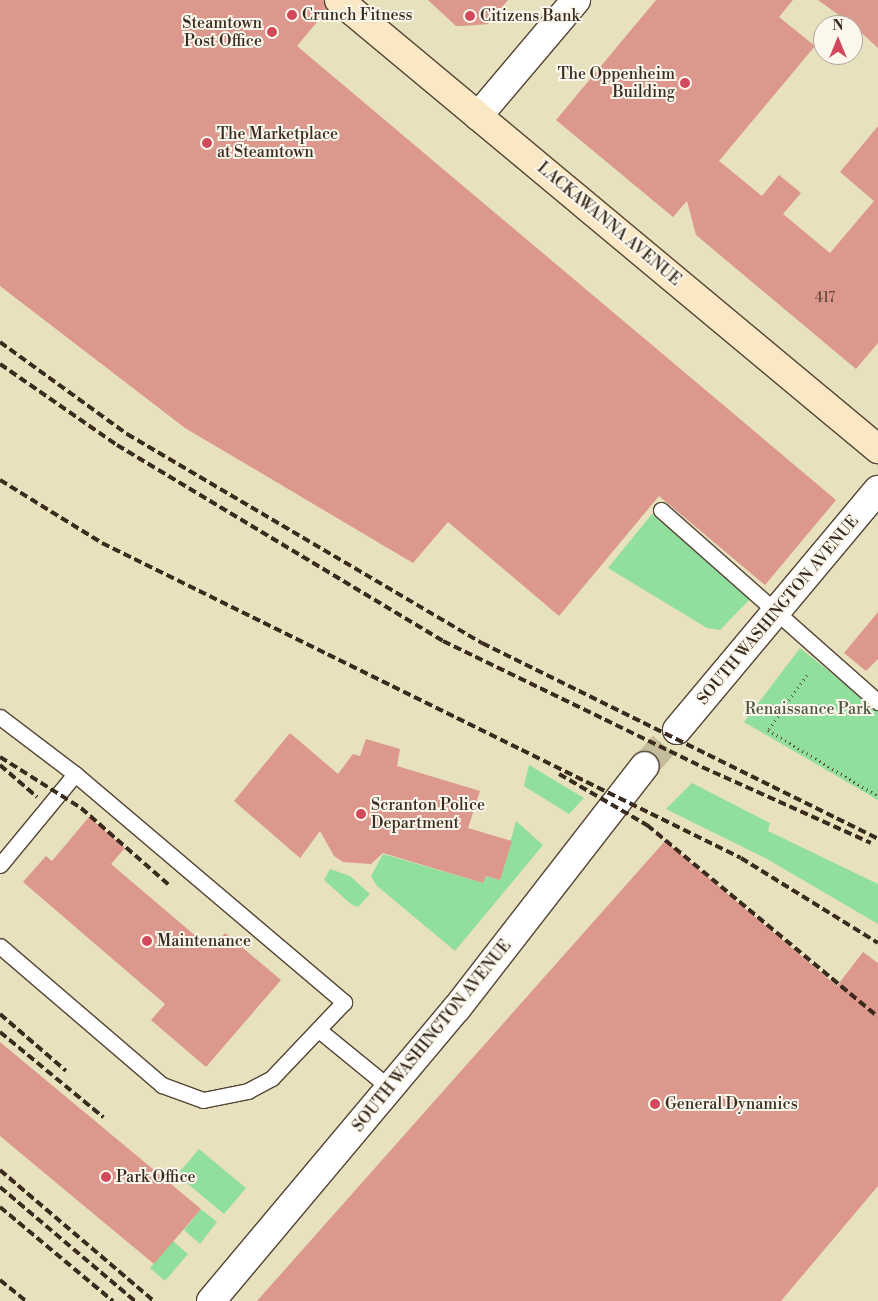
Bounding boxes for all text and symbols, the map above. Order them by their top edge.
place label: Crunch Fitness [302,5,413,25]
place label: Citizens Bank [480,6,580,26]
marker: Crunch Fitness [286,9,298,21]
marker: Citizens Bank [464,10,476,22]
place label: Steamtown Post Office [182,13,262,51]
north arrow [813,15,863,65]
text: N [832,17,844,35]
marker: Steamtown Post Office [266,26,278,38]
place label: The Oppenheim Building [558,64,675,102]
marker: The Oppenheim Building [679,77,691,89]
place label: The Marketplace at Steamtown [217,124,338,162]
marker: The Marketplace at Steamtown [201,137,213,149]
street label: LACKAWANNA AVENUE [533,158,685,290]
house number: 417 [815,290,835,306]
street label: SOUTH WASHINGTON AVENUE [693,511,863,709]
park label: Renaissance Park [745,699,871,719]
place label: Scranton Police Department [371,795,485,833]
marker: Scranton Police Department [355,808,367,820]
place label: Maintenance [157,931,251,951]
marker: Maintenance [141,935,153,947]
street label: SOUTH WASHINGTON AVENUE [349,936,515,1136]
place label: General Dynamics [665,1094,798,1114]
marker: General Dynamics [649,1098,661,1110]
place label: Park Office [116,1167,196,1187]
marker: Park Office [100,1171,112,1183]

